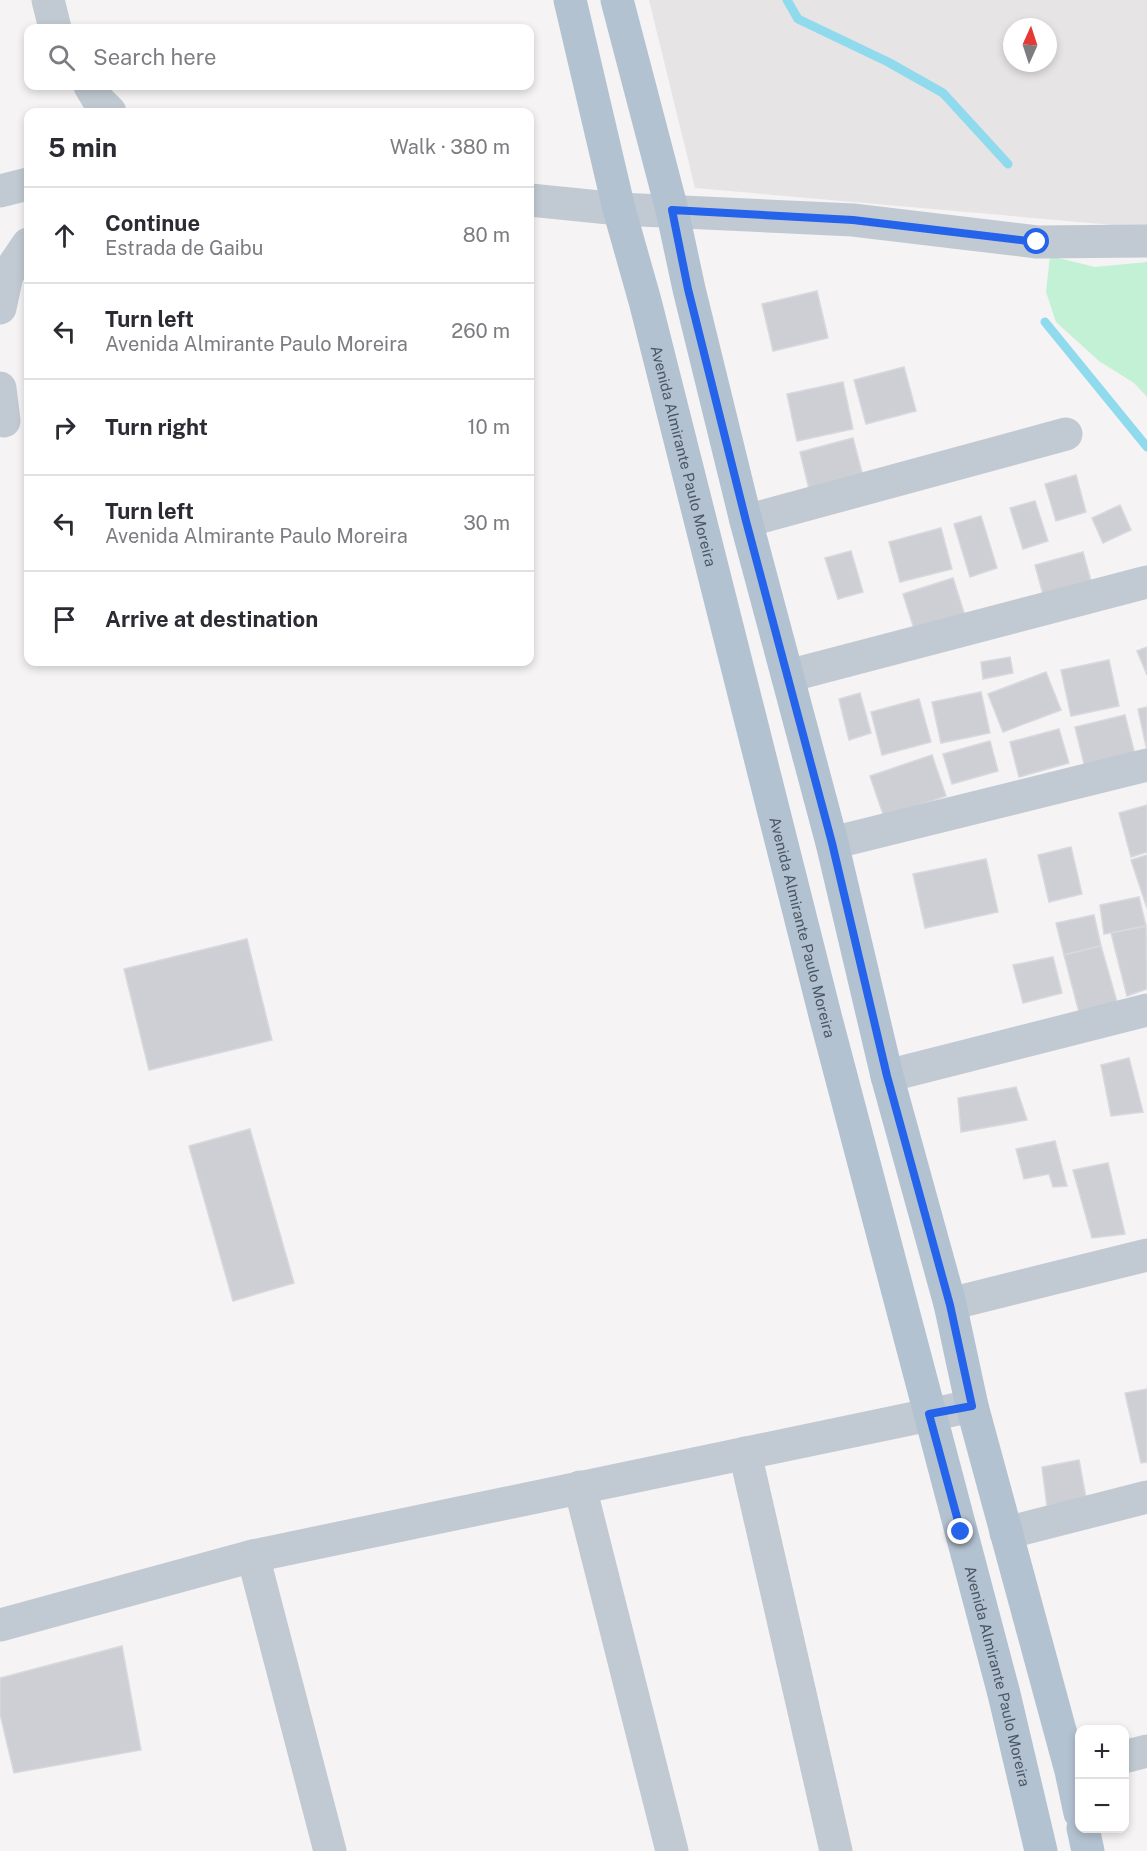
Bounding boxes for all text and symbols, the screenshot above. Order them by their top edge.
north arrow [1003,18,1057,72]
search box [24,24,534,90]
icon: search [45,41,78,74]
text: Search here [93,44,217,70]
text: 5 min [48,132,117,163]
text: Walk · 380 m [390,135,510,159]
text: Continue [105,210,200,236]
icon: ahead [48,219,81,252]
text: 80 m [463,223,510,247]
route start [1023,228,1049,254]
text: Estrada de Gaibu [105,236,263,260]
text: Turn left [105,306,194,332]
icon: left [48,315,81,348]
text: 260 m [451,319,510,343]
text: Avenida Almirante Paulo Moreira [105,332,408,356]
street label: Avenida Almirante Paulo Moreira [648,344,720,568]
icon: right [48,411,81,444]
text: Turn right [105,414,208,440]
text: 10 m [467,415,510,439]
text: Turn left [105,498,194,524]
icon: left [48,507,81,540]
text: 30 m [463,511,510,535]
text: Avenida Almirante Paulo Moreira [105,524,408,548]
icon: arrive [48,603,81,636]
text: Arrive at destination [105,606,318,632]
street label: Avenida Almirante Paulo Moreira [767,815,839,1039]
route end [947,1518,973,1544]
street label: Avenida Almirante Paulo Moreira [962,1564,1034,1788]
map controls [1075,1725,1129,1833]
button: + [1075,1725,1129,1779]
button: − [1075,1779,1129,1833]

